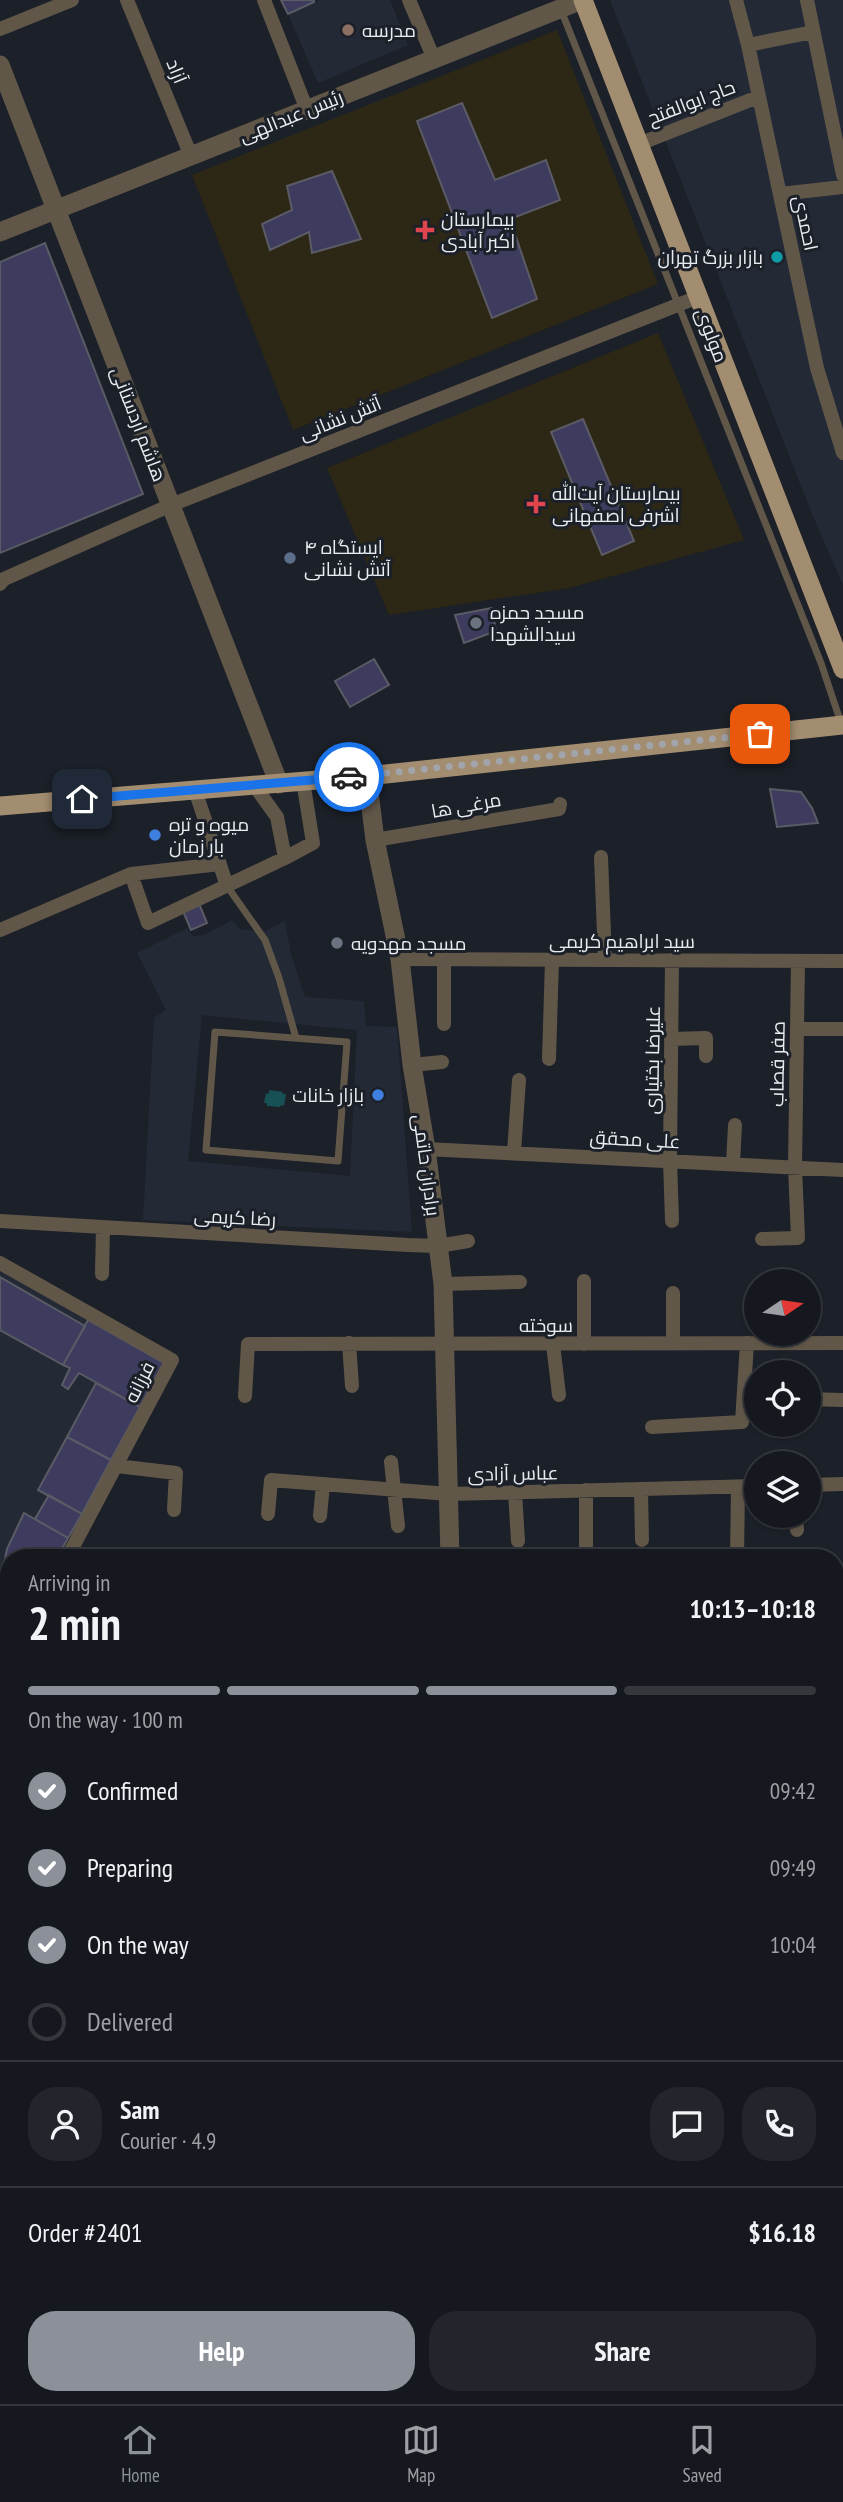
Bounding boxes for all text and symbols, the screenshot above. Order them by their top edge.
place label: مدرسه [362,18,416,42]
marker: مدرسه [340,22,356,38]
street label: آزاد [161,55,193,87]
street label: حاج ابوالفتح [644,74,739,132]
street label: رئیس عبدالهی [235,84,347,148]
street label: احمدی [788,193,824,253]
place label: بیمارستان اکبر آبادی [441,207,515,253]
marker: بیمارستان اکبر آبادی [415,220,435,240]
place label: بازار بزرگ تهران [657,245,763,269]
marker: بازار بزرگ تهران [769,249,785,265]
street label: مولوی [691,304,733,366]
street label: هاشم اردستانی [104,363,172,486]
street label: آتش نشانی [295,391,385,445]
place label: بیمارستان آیت‌الله اشرفی اصفهانی [552,481,681,527]
marker: بیمارستان آیت‌الله اشرفی اصفهانی [526,494,546,514]
place label: ایستگاه ۴ آتش نشانی [304,535,391,581]
marker: ایستگاه ۴ آتش نشانی [282,550,298,566]
place label: مسجد حمزه سیدالشهدا [490,600,584,646]
marker: مسجد حمزه سیدالشهدا [468,615,484,631]
pin [730,704,790,764]
icon: bag [741,715,779,753]
courier [314,742,384,812]
icon: car [330,758,368,796]
pin [52,769,112,829]
icon: home [63,780,101,818]
street label: مرغی ها [429,787,503,823]
place label: میوه و تره بار زمان [169,812,249,858]
marker: میوه و تره بار زمان [147,827,163,843]
street label: سید ابراهیم کریمی [549,929,695,955]
place label: مسجد مهدویه [351,931,467,955]
marker: مسجد مهدویه [329,935,345,951]
street label: علیرضا بختیاری [639,1005,665,1115]
street label: صفر قصاب [764,1021,790,1107]
place label: بازار خانات [292,1083,364,1107]
marker: بازار خانات [370,1087,386,1103]
street label: برادران حاتمی [408,1112,446,1218]
street label: علی محقق [589,1125,681,1154]
street label: رضا کریمی [193,1203,277,1231]
north arrow [744,1269,821,1346]
map controls [744,1269,821,1528]
street label: سوخته [519,1313,573,1337]
street label: فرزانه [118,1357,160,1407]
button: locate [744,1360,821,1437]
button: layers [744,1451,821,1528]
street label: عباس آزادی [467,1460,559,1486]
text: Arriving in [28,1568,110,1597]
text: 10:13–10:18 [689,1592,816,1625]
text: 2 min [28,1593,121,1653]
text: On the way · 100 m [28,1705,183,1734]
icon: check [28,1772,66,1810]
text: Confirmed [87,1774,178,1807]
text: 09:42 [770,1776,816,1805]
icon: check [28,1849,66,1887]
text: Preparing [87,1851,173,1884]
text: 09:49 [770,1853,816,1882]
icon: check [28,1926,66,1964]
text: On the way [87,1928,189,1961]
text: 10:04 [770,1930,816,1959]
text: Delivered [87,2005,173,2038]
button: person [28,2087,102,2161]
button: chat [650,2087,724,2161]
button: phone [742,2087,816,2161]
text: Sam [120,2093,159,2126]
text: Courier · 4.9 [120,2126,216,2155]
text: Order #2401 [28,2216,143,2249]
text: $16.18 [748,2216,816,2249]
button: Help [28,2311,415,2391]
button: Share [429,2311,816,2391]
tab: Home [121,2421,160,2487]
tab: Map [402,2421,440,2487]
tab: Saved [683,2421,722,2487]

